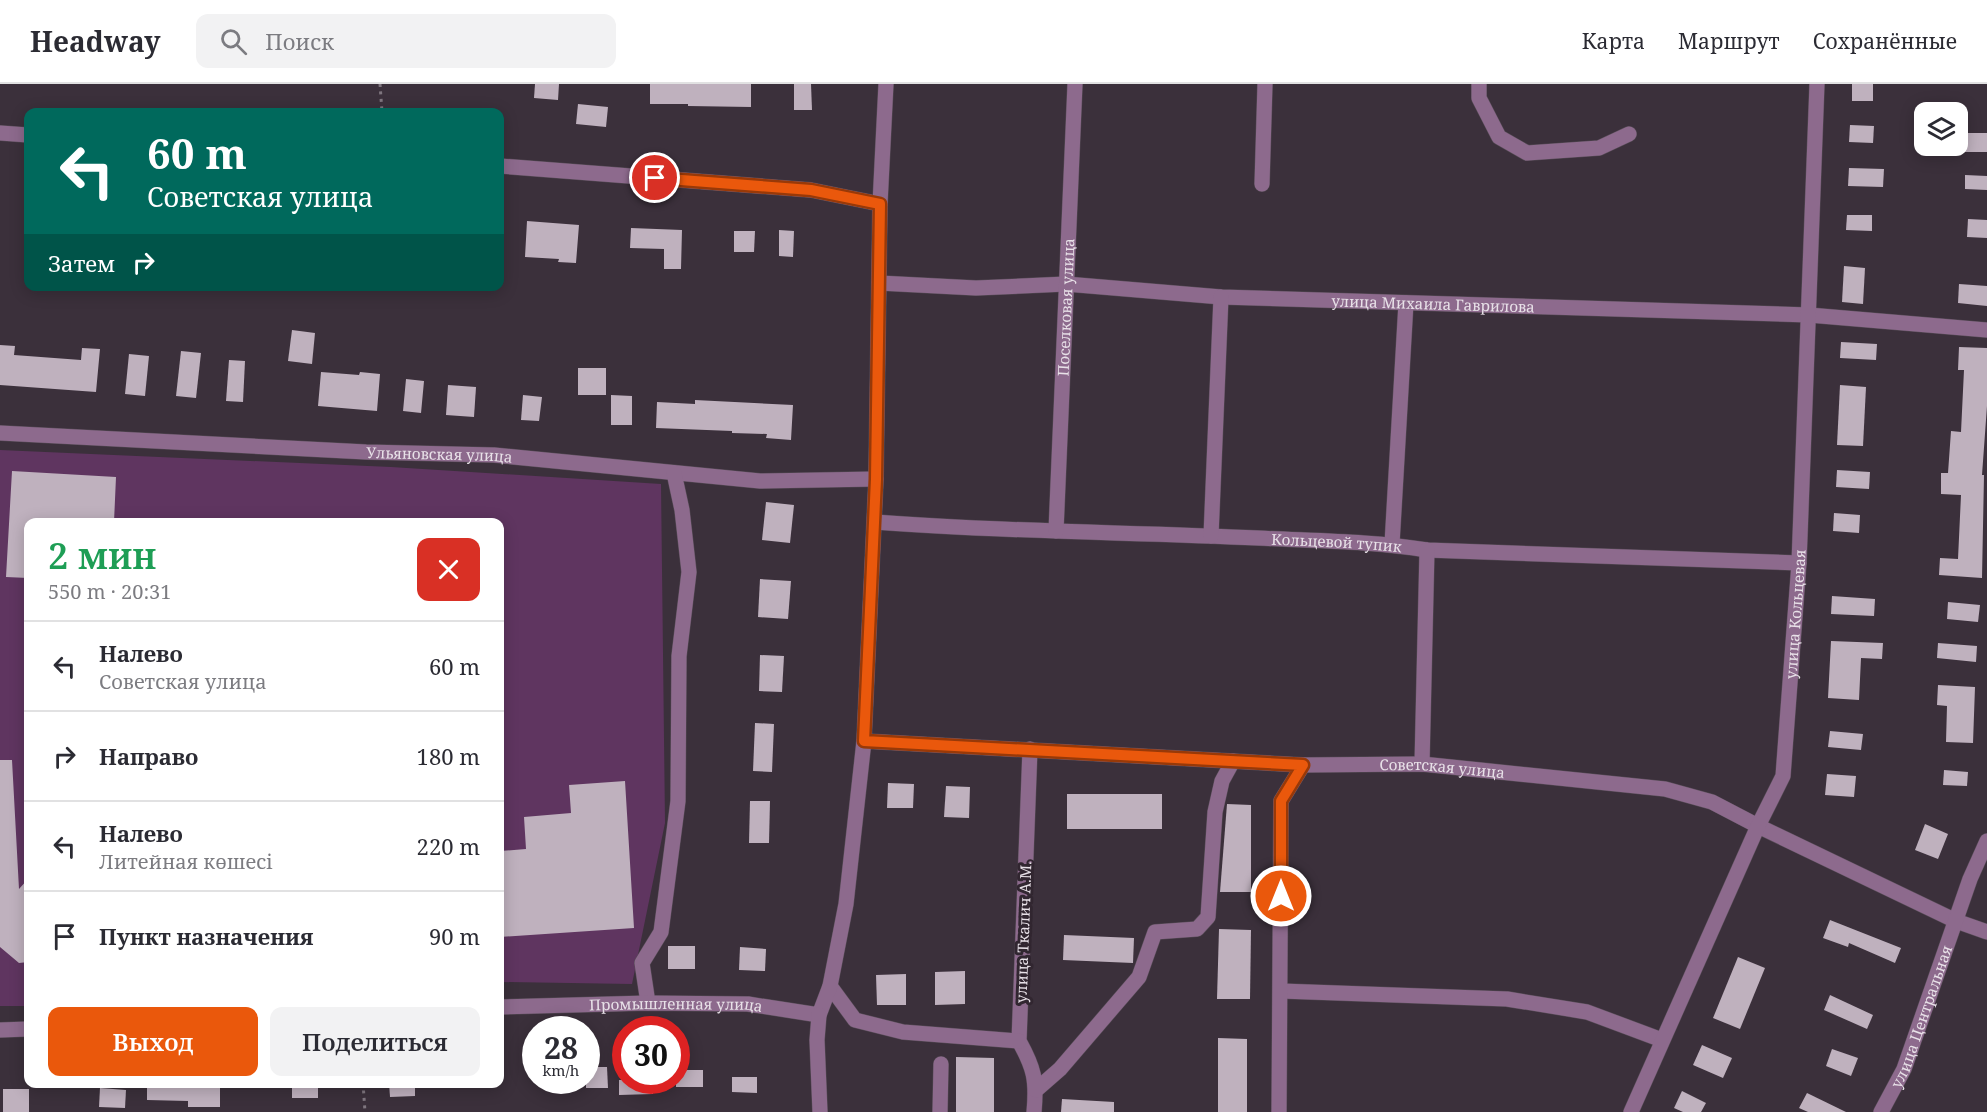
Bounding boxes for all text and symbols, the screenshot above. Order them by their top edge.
search box [196,14,616,68]
text: Headway [30,22,160,60]
icon: search [217,25,250,58]
text: Поиск [265,26,334,56]
text: Карта [1582,27,1645,55]
text: Маршрут [1678,27,1780,55]
text: Сохранённые [1813,27,1957,55]
map controls [1914,102,1968,156]
button: layers [1914,102,1968,156]
text: 60 m [147,124,247,181]
icon: left [48,132,126,210]
pin [629,152,680,203]
icon: arrive [638,161,671,194]
text: Советская улица [147,178,373,215]
street label: Поселковая улица [1053,238,1078,377]
icon: right [127,246,160,279]
text: Затем [48,248,115,278]
street label: улица Михаила Гаврилова [1331,290,1535,317]
street label: Ульяновская улица [366,442,514,467]
street label: Кольцевой тупик [1271,529,1403,556]
text: 2 мин [48,531,157,580]
button: close [417,538,480,601]
street label: улица Кольцевая [1780,549,1810,680]
text: 550 m · 20:31 [48,578,171,605]
text: Налево [99,638,183,668]
icon: left [48,650,81,683]
text: 60 m [429,651,480,681]
text: Советская улица [99,668,267,695]
icon: right [48,740,81,773]
text: Направо [99,741,198,771]
text: 180 m [417,741,480,771]
street label: Советская улица [1379,754,1506,782]
text: Налево [99,818,183,848]
icon: left [48,830,81,863]
text: 220 m [417,831,480,861]
text: Литейная көшесі [99,848,273,875]
street label: улица Ткалич А.М. [1011,861,1035,1003]
position arrow [1249,864,1313,928]
icon: arrive [48,920,81,953]
text: Пункт назначения [99,921,313,951]
text: 90 m [429,921,480,951]
street label: улица Центральная [1886,942,1956,1091]
street label: Промышленная улица [589,993,764,1016]
button: Выход [48,1007,258,1076]
button: Поделиться [270,1007,480,1076]
speed limit sign: 30 [612,1016,690,1094]
text: 28 [544,1027,578,1068]
text: km/h [543,1060,579,1080]

